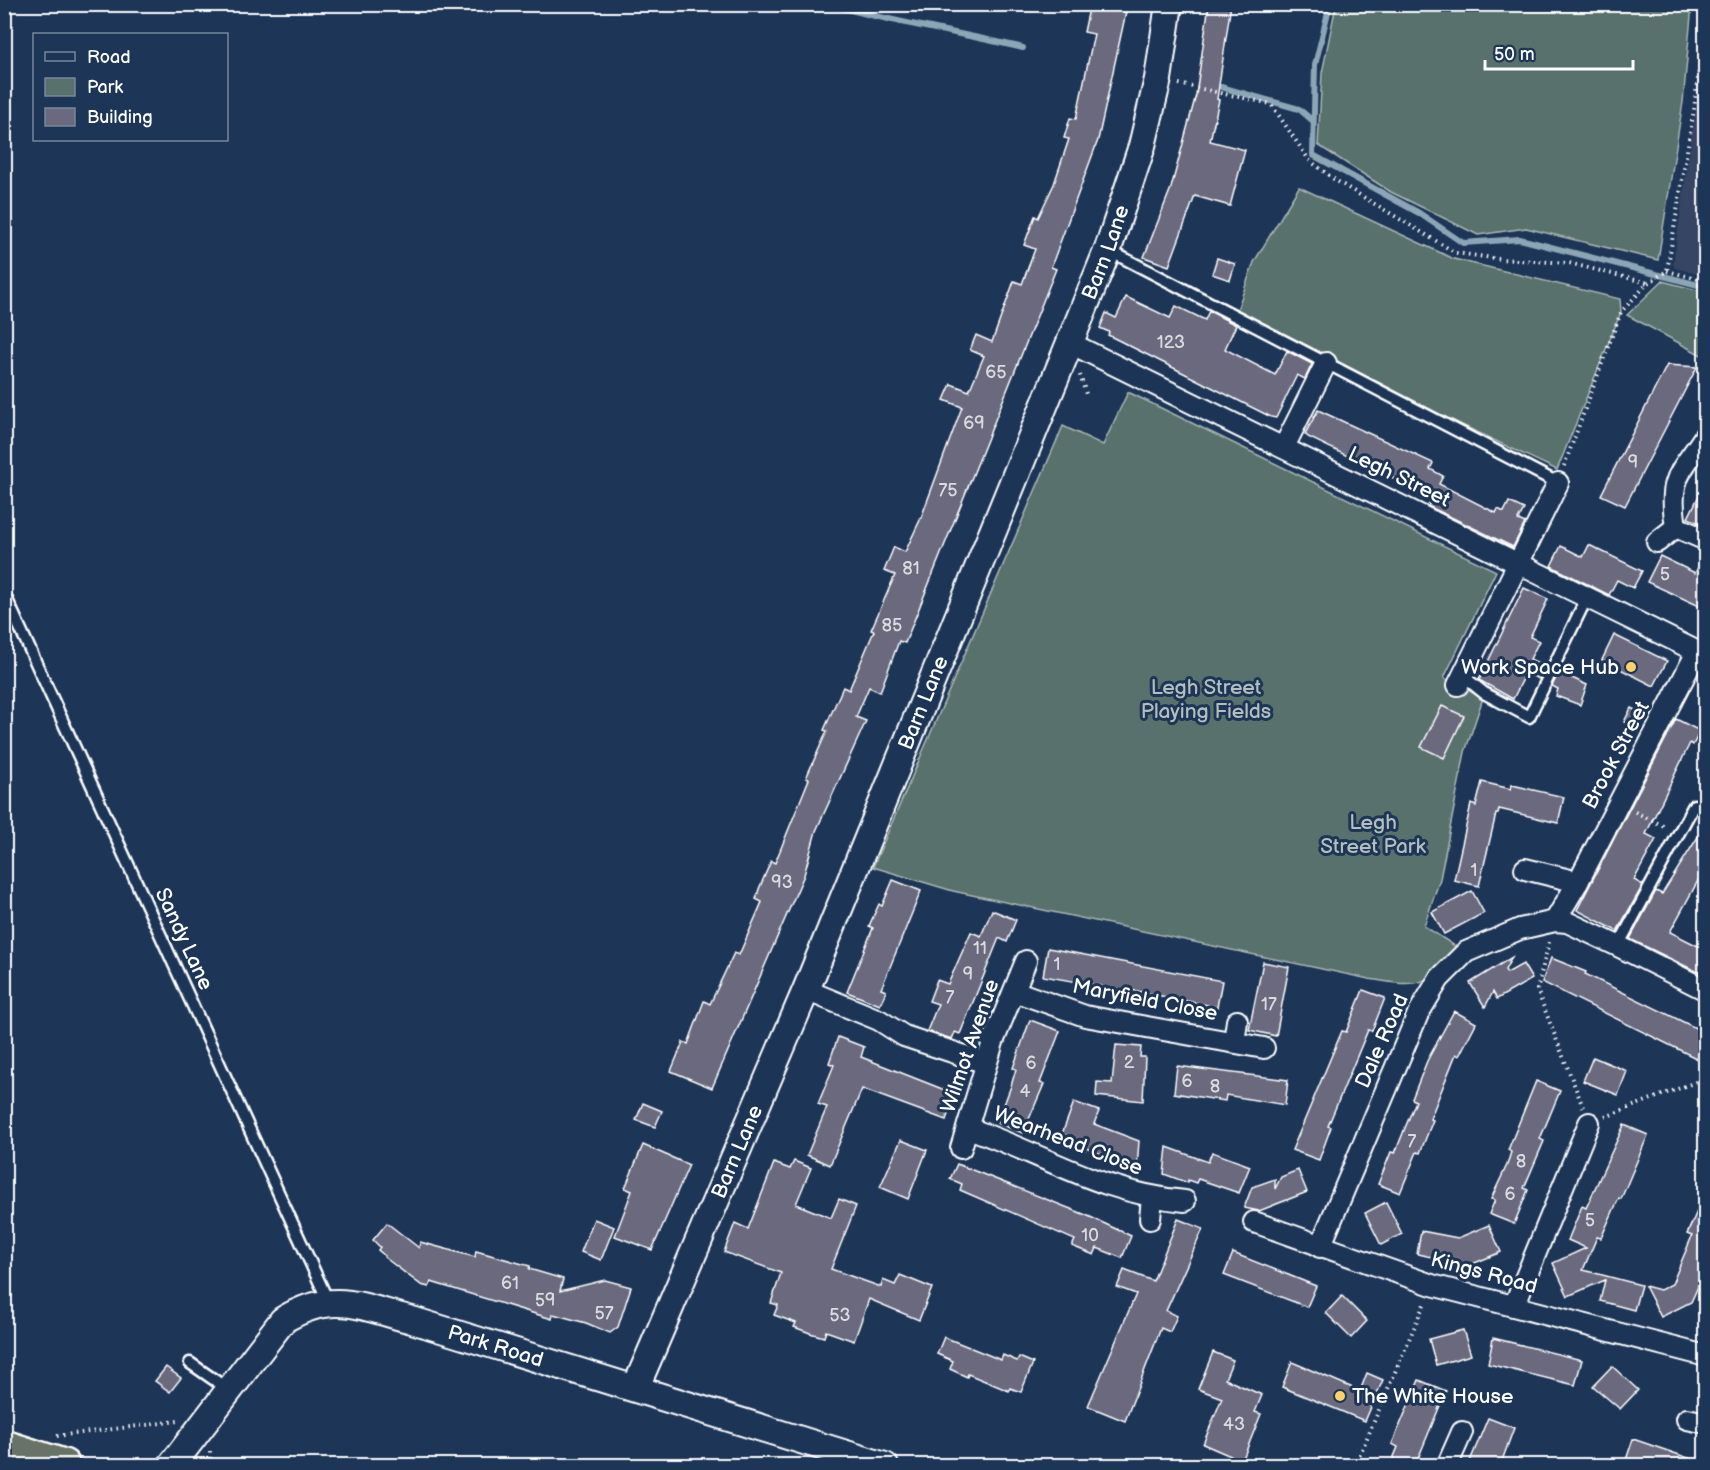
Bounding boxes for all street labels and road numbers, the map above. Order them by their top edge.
street label: Barn Lane [1076,202,1134,303]
street label: Legh Street [1344,442,1455,513]
street label: Barn Lane [893,652,953,753]
street label: Brook Street [1577,696,1655,813]
street label: Sandy Lane [149,884,219,994]
street label: Maryfield Close [1070,974,1220,1026]
street label: Wilmot Avenue [935,976,1005,1116]
street label: Dale Road [1350,990,1414,1092]
street label: Barn Lane [706,1101,768,1202]
street label: Wearhead Close [990,1101,1146,1181]
street label: Kings Road [1428,1247,1540,1299]
street label: Park Road [445,1319,546,1372]

